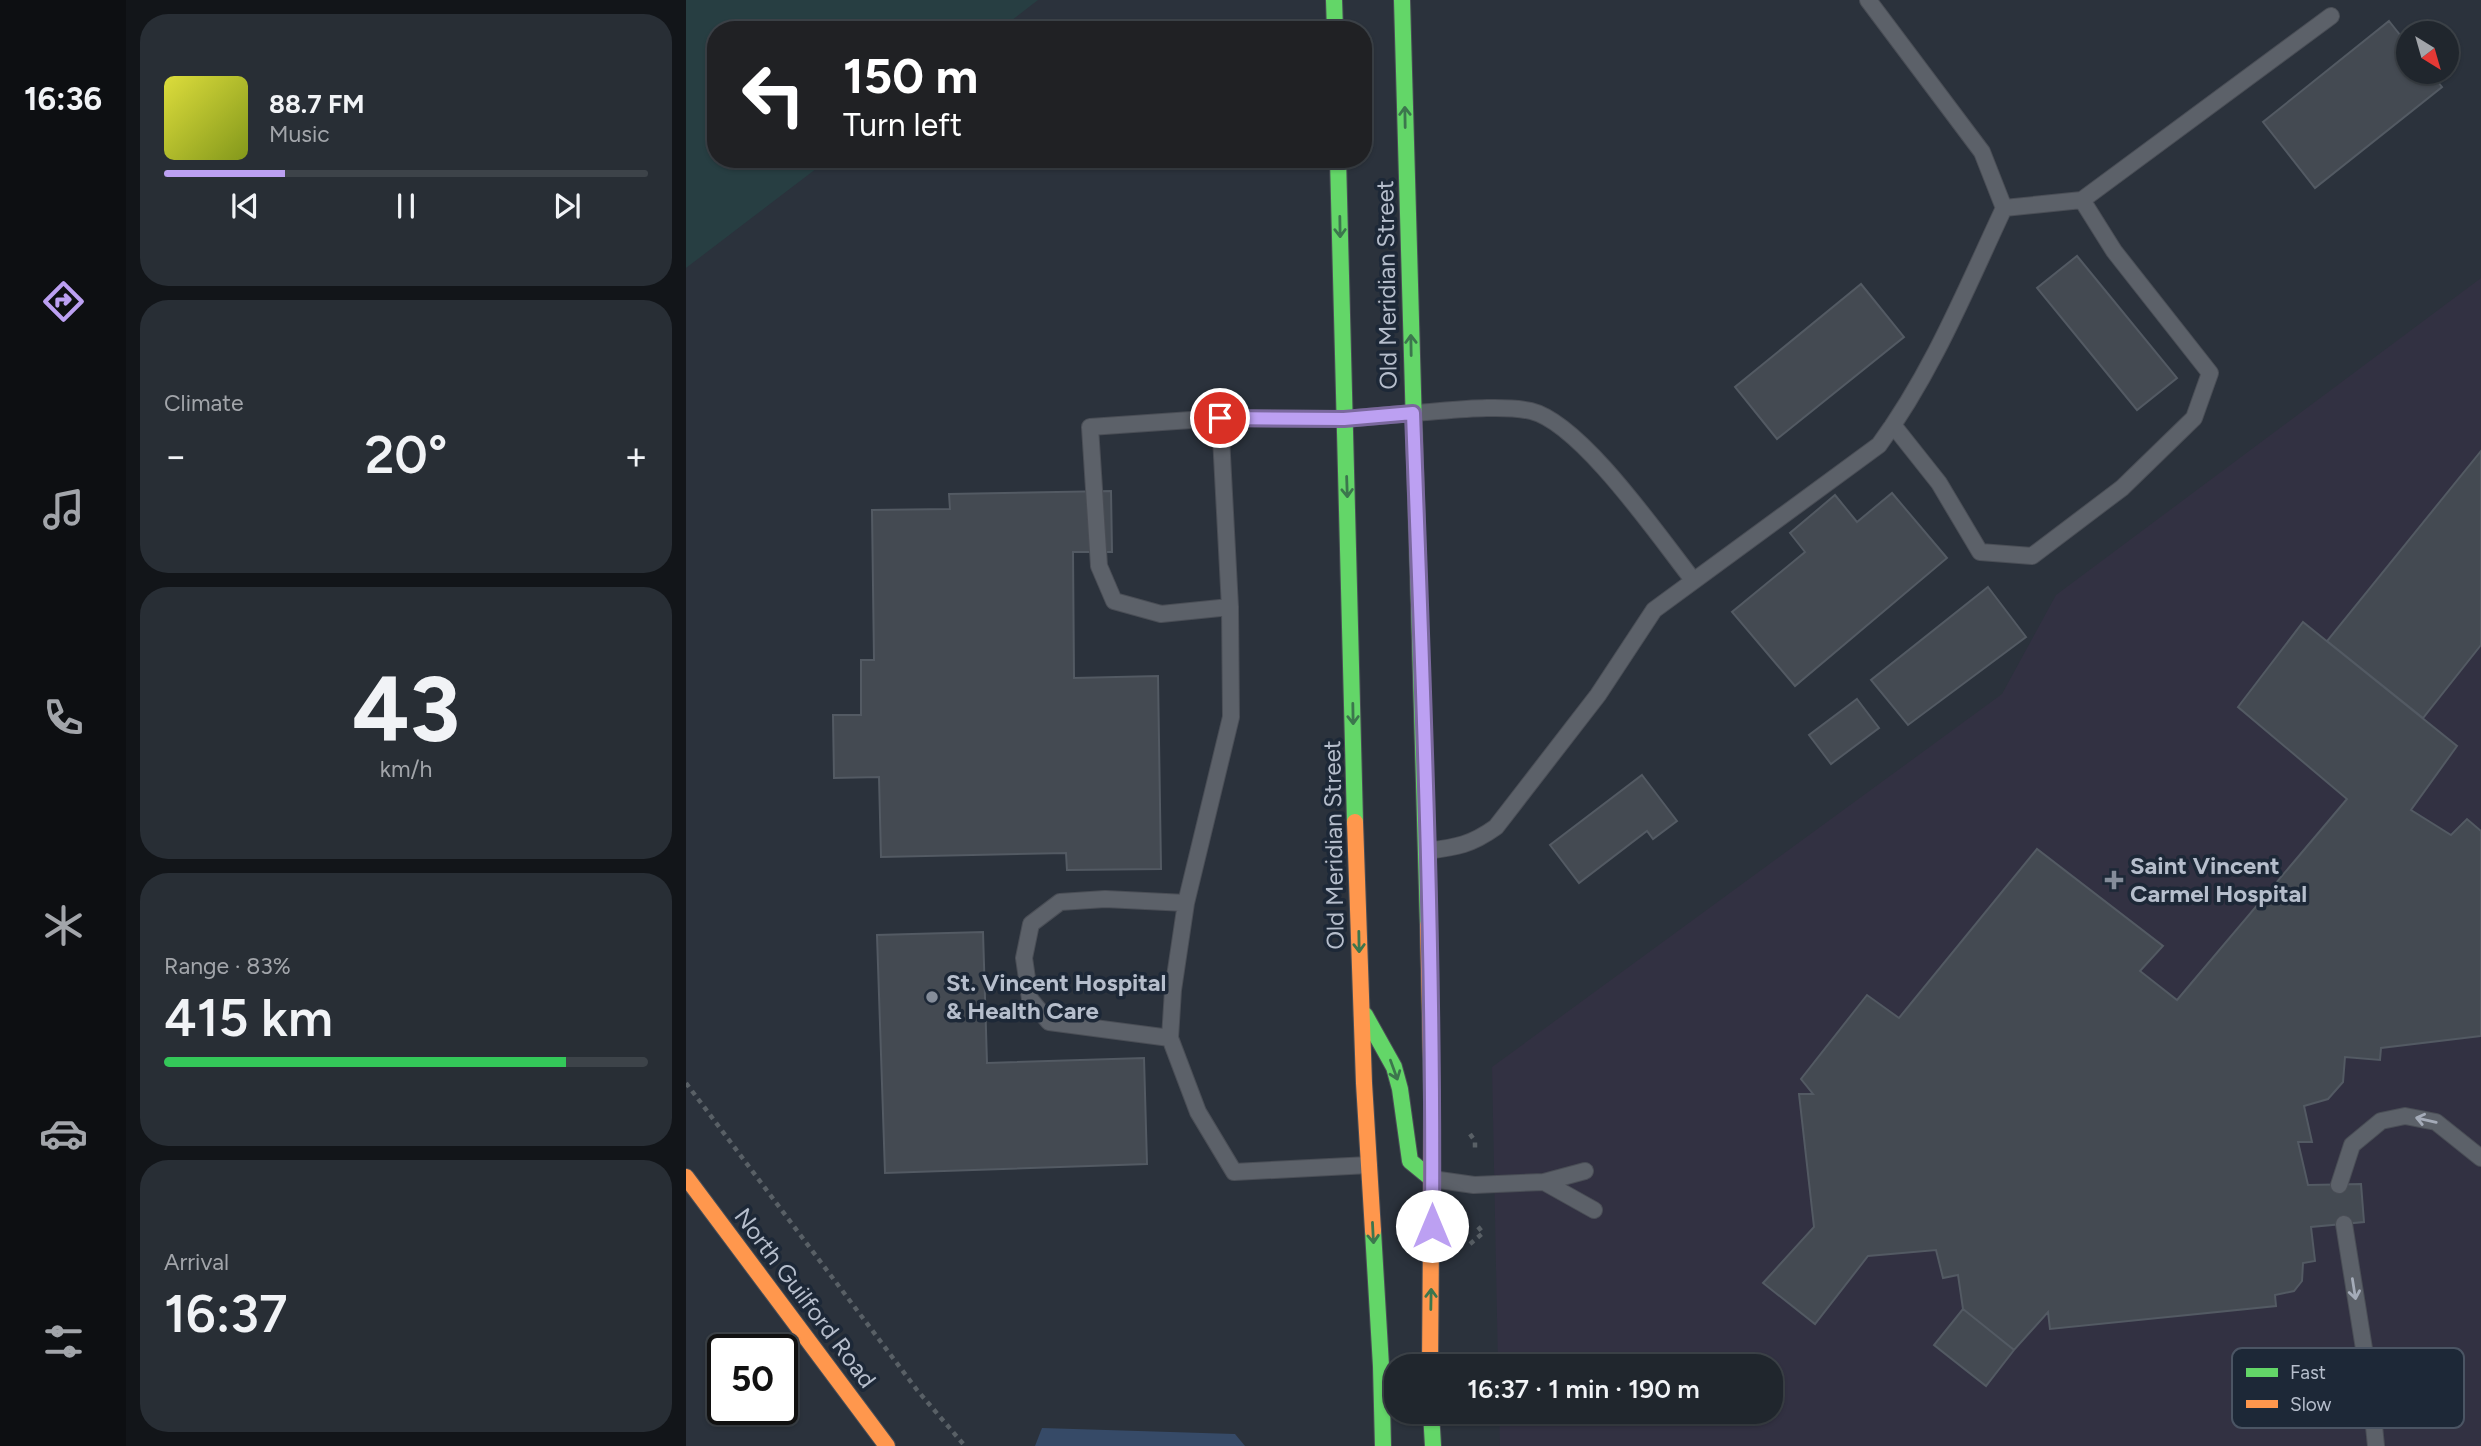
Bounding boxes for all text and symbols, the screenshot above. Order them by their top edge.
north arrow [2396,21,2459,84]
map controls [2396,21,2459,84]
text: 150 m [843,46,978,105]
icon: left [728,49,819,140]
text: 16:36 [24,80,102,118]
text: 88.7 FM [269,88,365,120]
text: Turn left [843,106,962,144]
one-way arrow [1399,106,1412,129]
text: Music [269,120,330,148]
street label: Old Meridian Street [1370,180,1403,390]
icon: previous [226,187,264,225]
icon: pause [387,187,425,225]
icon: next [548,187,586,225]
one-way arrow [1333,216,1346,239]
icon: directions [39,277,88,326]
one-way arrow [1404,333,1418,356]
pin [1190,388,1250,448]
text: Climate [164,389,243,417]
icon: arrive [1201,399,1239,437]
text: 20° [365,424,447,486]
text: − [164,433,188,479]
text: + [624,433,648,479]
one-way arrow [1341,475,1354,498]
icon: music [39,485,88,534]
text: 43 [352,655,460,764]
icon: phone [39,693,88,742]
one-way arrow [1347,703,1360,726]
street label: Old Meridian Street [1317,740,1350,950]
text: km/h [380,755,432,783]
place label: Saint Vincent Carmel Hospital [2130,851,2307,908]
marker: Saint Vincent Carmel Hospital [2104,870,2124,890]
icon: climate [39,901,88,950]
one-way arrow [1352,930,1366,953]
text: Range · 83% [164,952,291,980]
place label: St. Vincent Hospital & Health Care [946,968,1167,1025]
text: 415 km [164,987,333,1049]
marker: St. Vincent Hospital & Health Care [924,989,940,1005]
one-way arrow [1389,1059,1401,1081]
icon: car [39,1109,88,1158]
one-way arrow [2415,1113,2437,1126]
position arrow [1395,1189,1469,1263]
street label: North Guilford Road [728,1202,882,1393]
one-way arrow [1367,1221,1380,1244]
text: Arrival [164,1248,229,1276]
one-way arrow [2348,1277,2361,1300]
text: 16:37 [164,1283,287,1345]
one-way arrow [1424,1287,1438,1310]
icon: filters [39,1317,88,1366]
speed limit sign: 50 [707,1334,798,1425]
legend [2232,1348,2464,1428]
text: Fast [2290,1361,2326,1384]
text: 16:37 · 1 min · 190 m [1467,1373,1700,1405]
text: Slow [2290,1393,2332,1416]

